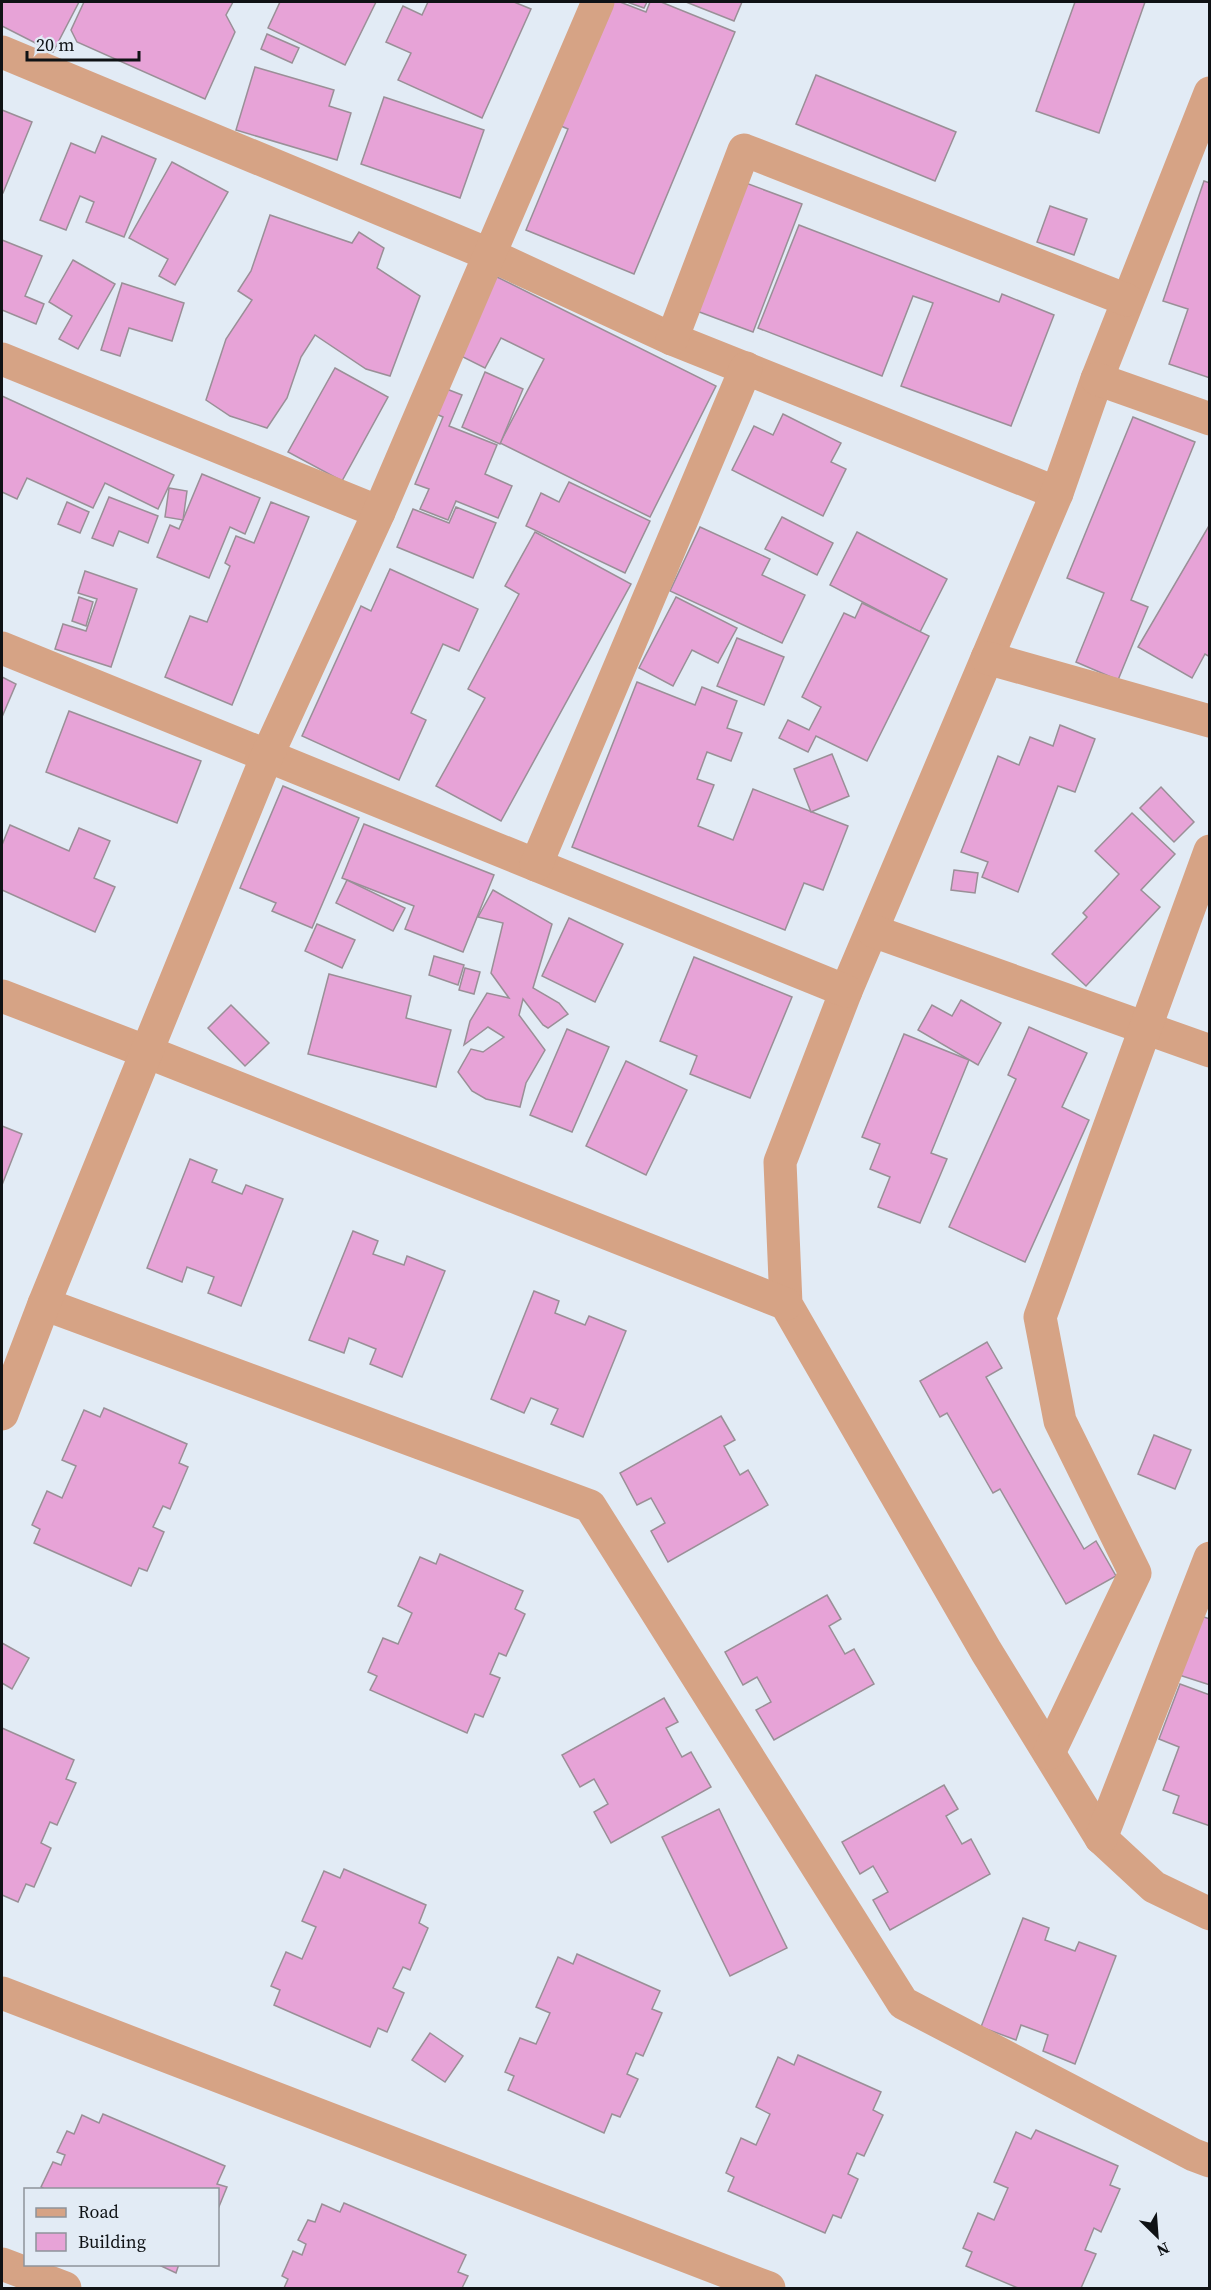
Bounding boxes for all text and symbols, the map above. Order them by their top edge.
scale bar [27,24,140,62]
text: 20 m [36,32,74,57]
legend [24,2188,219,2266]
text: Road [78,2199,119,2224]
north arrow [1127,2206,1187,2266]
text: Building [78,2229,146,2254]
text: N [1153,2237,1173,2262]

